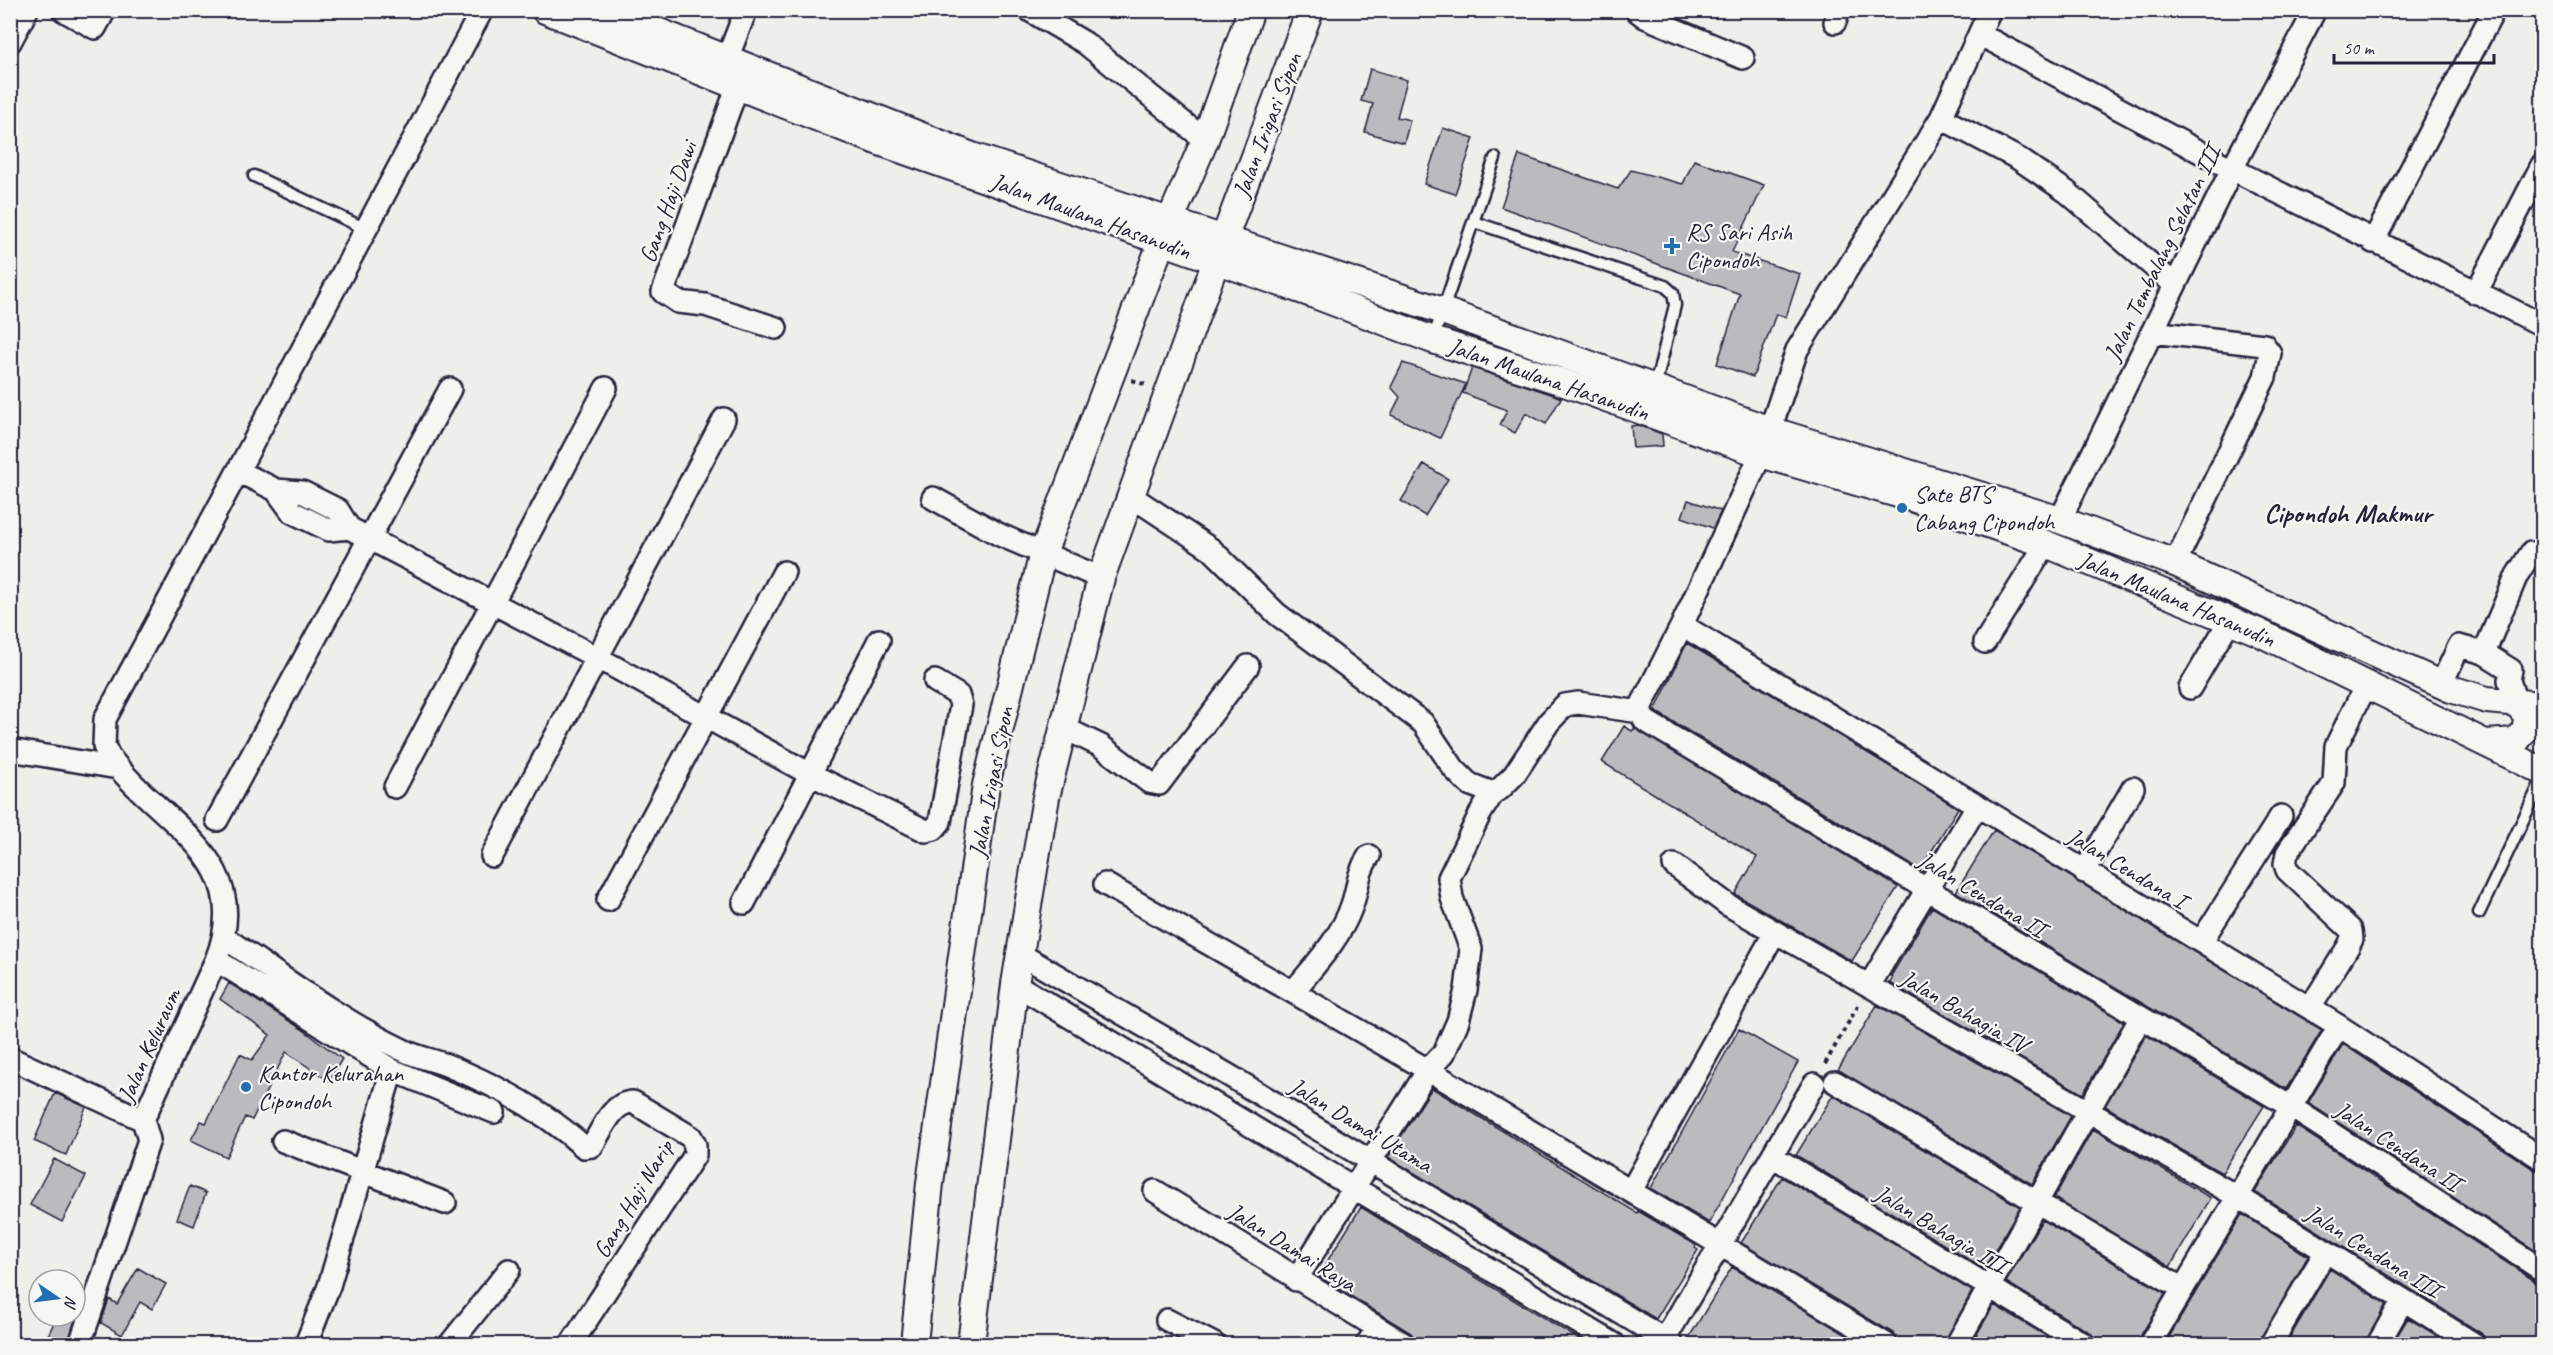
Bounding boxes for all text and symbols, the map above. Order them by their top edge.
scale bar [2334,27,2494,65]
text: 50 m [2343,37,2376,59]
street label: Jalan Irigasi Sipon [1225,47,1309,203]
street label: Gang Haji Dawi [632,135,705,267]
street label: Jalan Tembalang Selatan III [2096,136,2229,366]
street label: Jalan Maulana Hasanudin [986,166,1195,266]
place label: RS Sari Asih Cipondoh [1686,217,1793,275]
marker: RS Sari Asih Cipondoh [1663,237,1681,255]
street label: Jalan Maulana Hasanudin [1444,330,1653,427]
place label: Sate BTS Cabang Cipondoh [1914,479,2056,537]
district label: Cipondoh Makmur [2264,496,2435,530]
marker: Sate BTS Cabang Cipondoh [1895,501,1909,515]
street label: Jalan Maulana Hasanudin [2073,544,2280,654]
street label: Jalan Irigasi Sipon [962,703,1021,861]
street label: Jalan Cendana I [2061,820,2197,918]
street label: Jalan Cendana II [1912,844,2056,947]
street label: Jalan Bahagia IV [1894,962,2037,1062]
street label: Jalan Keluraum [110,982,188,1108]
place label: Kantor Kelurahan Cipondoh [258,1058,404,1116]
street label: Jalan Damai Utama [1283,1070,1439,1180]
marker: Kantor Kelurahan Cipondoh [239,1080,253,1094]
street label: Jalan Cendana II [2329,1094,2471,1201]
street label: Gang Haji Narip [586,1133,681,1263]
street label: Jalan Bahagia III [1868,1177,2016,1283]
street label: Jalan Damai Raya [1221,1195,1363,1299]
street label: Jalan Cendana III [2299,1197,2450,1307]
north arrow [27,1268,87,1328]
text: N [59,1294,81,1312]

